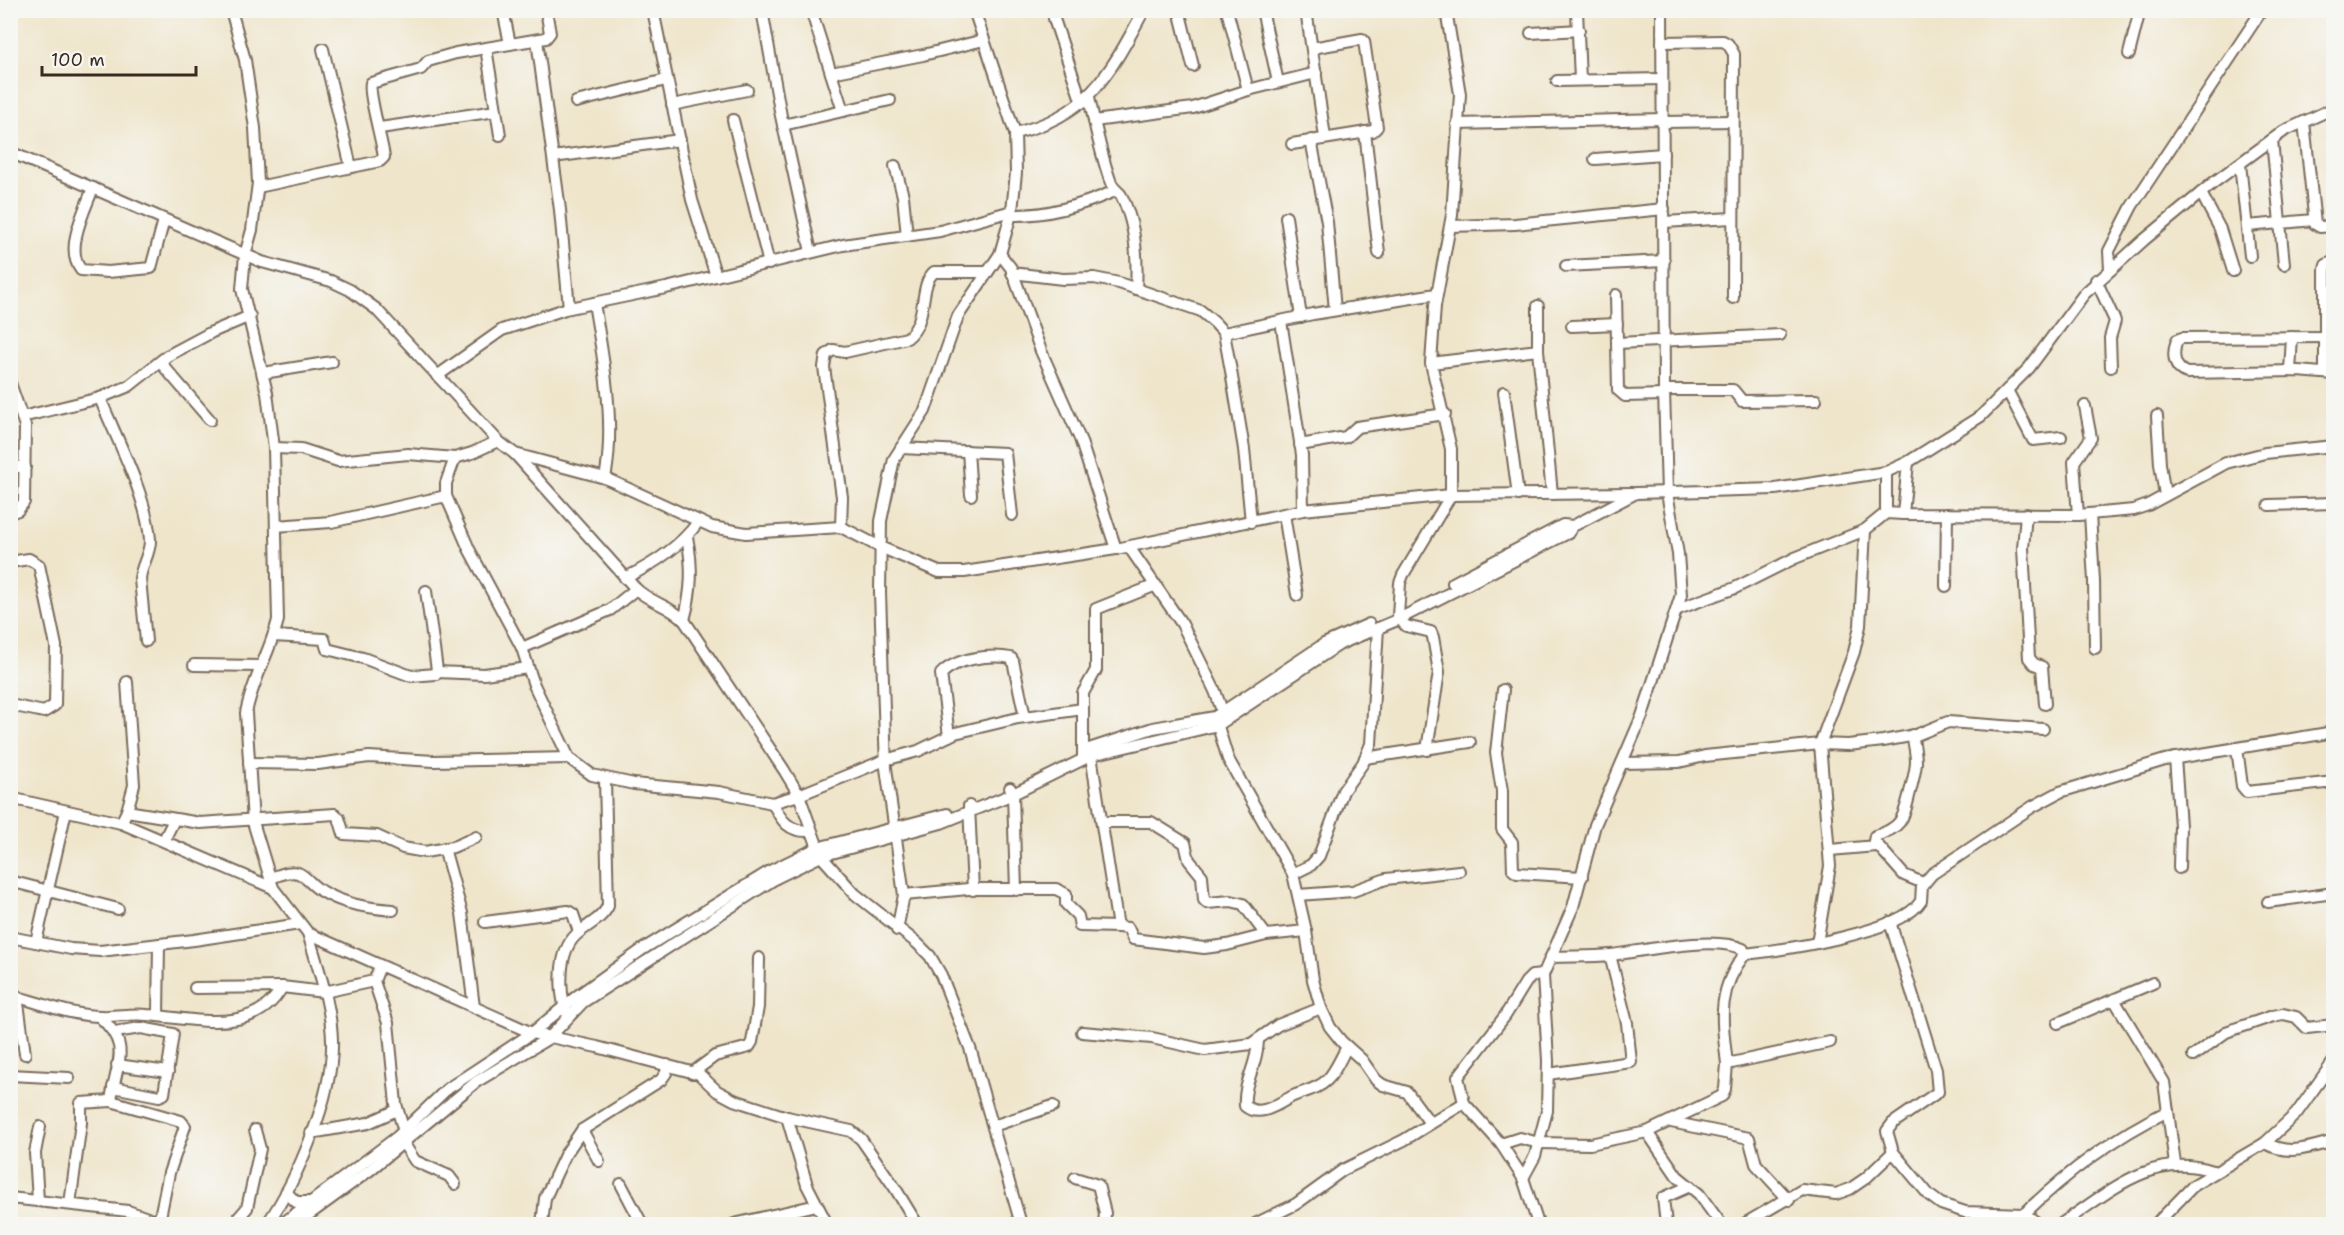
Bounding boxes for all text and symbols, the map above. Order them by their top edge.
scale bar [42,39,196,77]
text: 100 m [51,48,105,72]

